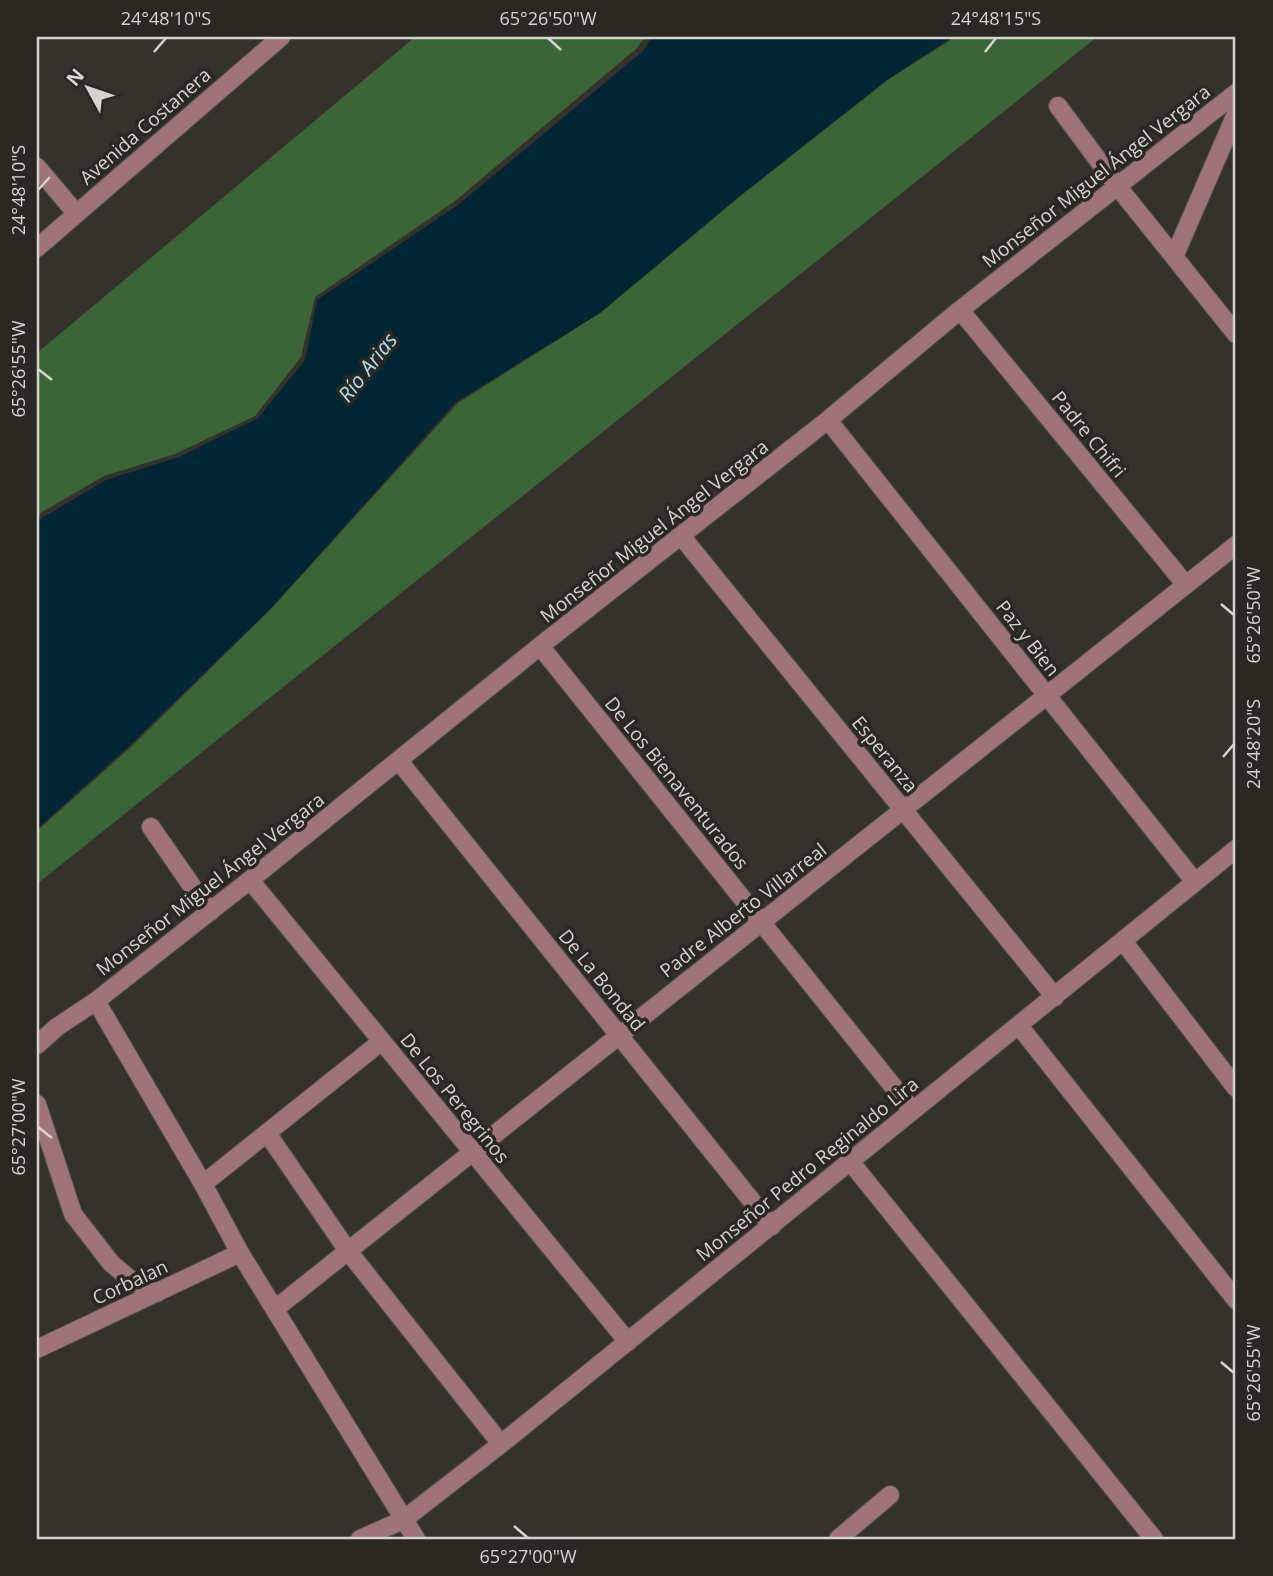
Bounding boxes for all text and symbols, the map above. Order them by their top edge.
text: 24°48'10"S [121,6,211,30]
text: 65°26'50"W [499,6,597,30]
text: 24°48'15"S [951,6,1041,30]
north arrow [52,52,122,122]
street label: Avenida Costanera [74,62,216,190]
text: N [60,63,90,91]
street label: Monseñor Miguel Ángel Vergara [976,79,1216,273]
text: 24°48'10"S [6,145,30,235]
text: 65°26'55"W [6,320,30,418]
water label: Río Arias [331,327,403,407]
street label: Padre Chifri [1046,385,1132,483]
street label: Monseñor Miguel Ángel Vergara [534,434,774,628]
text: 65°26'50"W [1241,566,1265,664]
street label: Paz y Bien [990,595,1066,681]
street label: De Los Bienaventurados [599,691,755,875]
text: 24°48'20"S [1241,699,1265,789]
street label: Esperanza [846,710,924,798]
street label: Monseñor Miguel Ángel Vergara [90,787,330,981]
street label: Padre Alberto Villarreal [654,837,832,983]
street label: De La Bondad [553,924,651,1036]
street label: De Los Peregrinos [394,1028,516,1168]
street label: Monseñor Pedro Reginaldo Lira [690,1071,924,1267]
text: 65°27'00"W [6,1078,30,1176]
street label: Corbalan [88,1253,172,1311]
text: 65°26'55"W [1241,1324,1265,1422]
text: 65°27'00"W [479,1544,577,1568]

